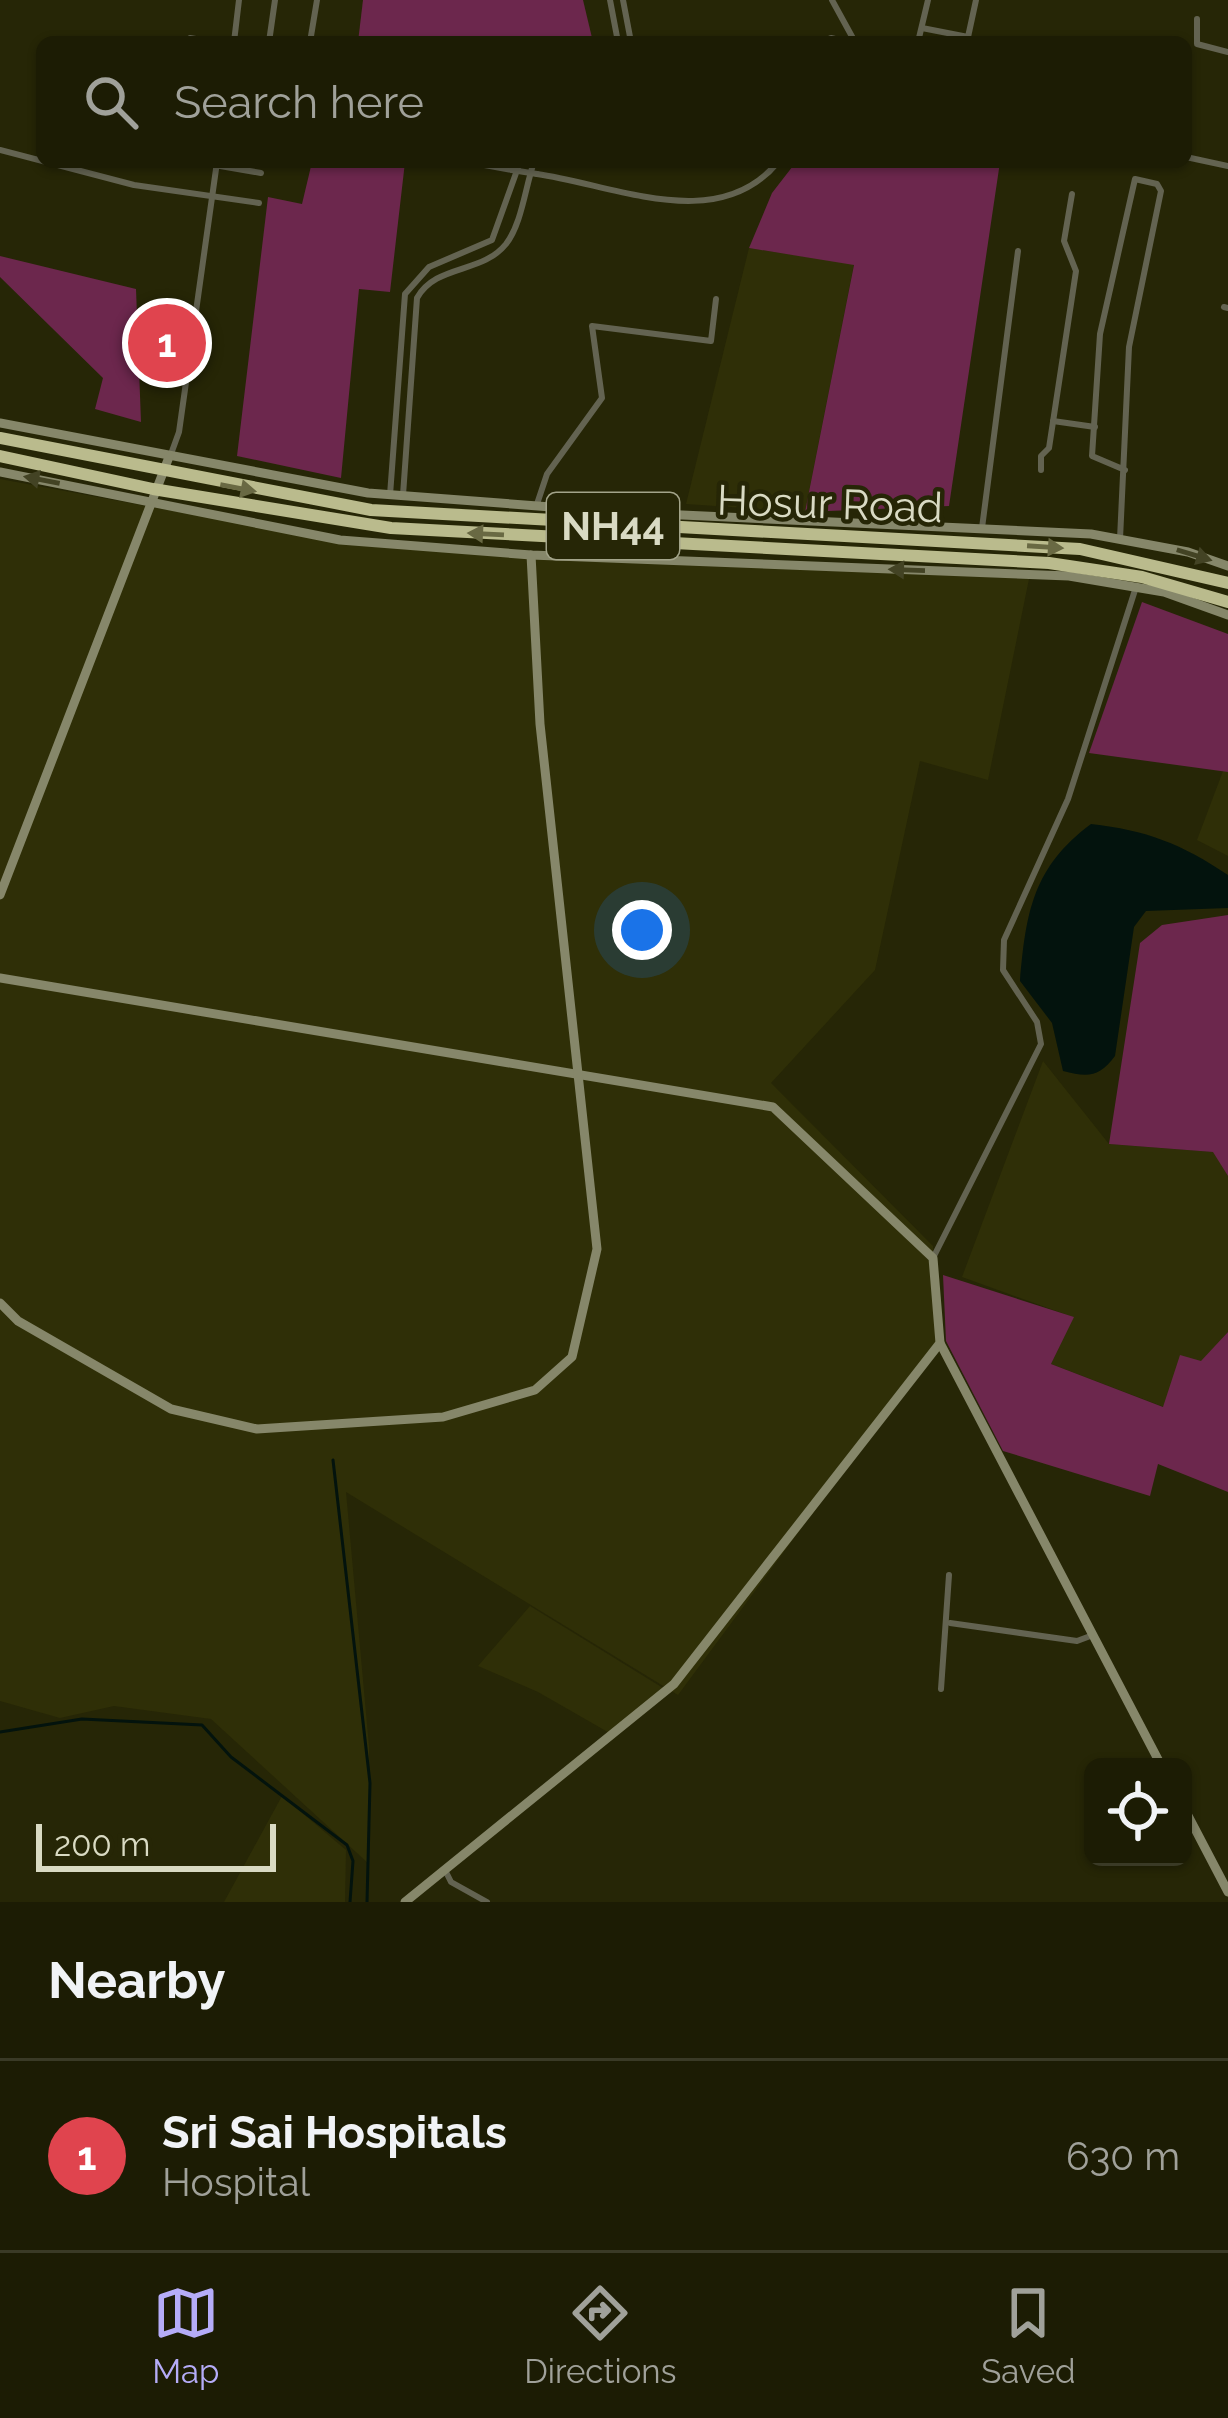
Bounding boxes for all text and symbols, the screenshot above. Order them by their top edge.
search box [36,36,1192,168]
icon: search [78,69,144,135]
text: Search here [174,76,424,129]
pin: 1 [128,298,206,388]
one-way arrow [23,470,61,489]
street label: Hosur Road [716,476,944,532]
one-way arrow [219,479,257,498]
road number: NH44 [547,493,679,559]
one-way arrow [467,524,505,543]
one-way arrow [1027,537,1064,556]
one-way arrow [1176,547,1212,565]
one-way arrow [887,560,925,579]
your location [612,900,672,960]
map controls [1084,1758,1192,1866]
button: locate [1084,1758,1192,1866]
scale bar [36,1818,276,1871]
text: 200 m [54,1825,150,1864]
text: Nearby [48,1950,225,2010]
text: Sri Sai Hospitals [162,2106,507,2159]
text: 1 [77,2133,97,2179]
text: 630 m [1066,2133,1180,2179]
text: Hospital [162,2159,310,2205]
tab: Map [152,2280,219,2391]
tab: Directions [524,2280,677,2391]
tab: Saved [981,2280,1076,2391]

